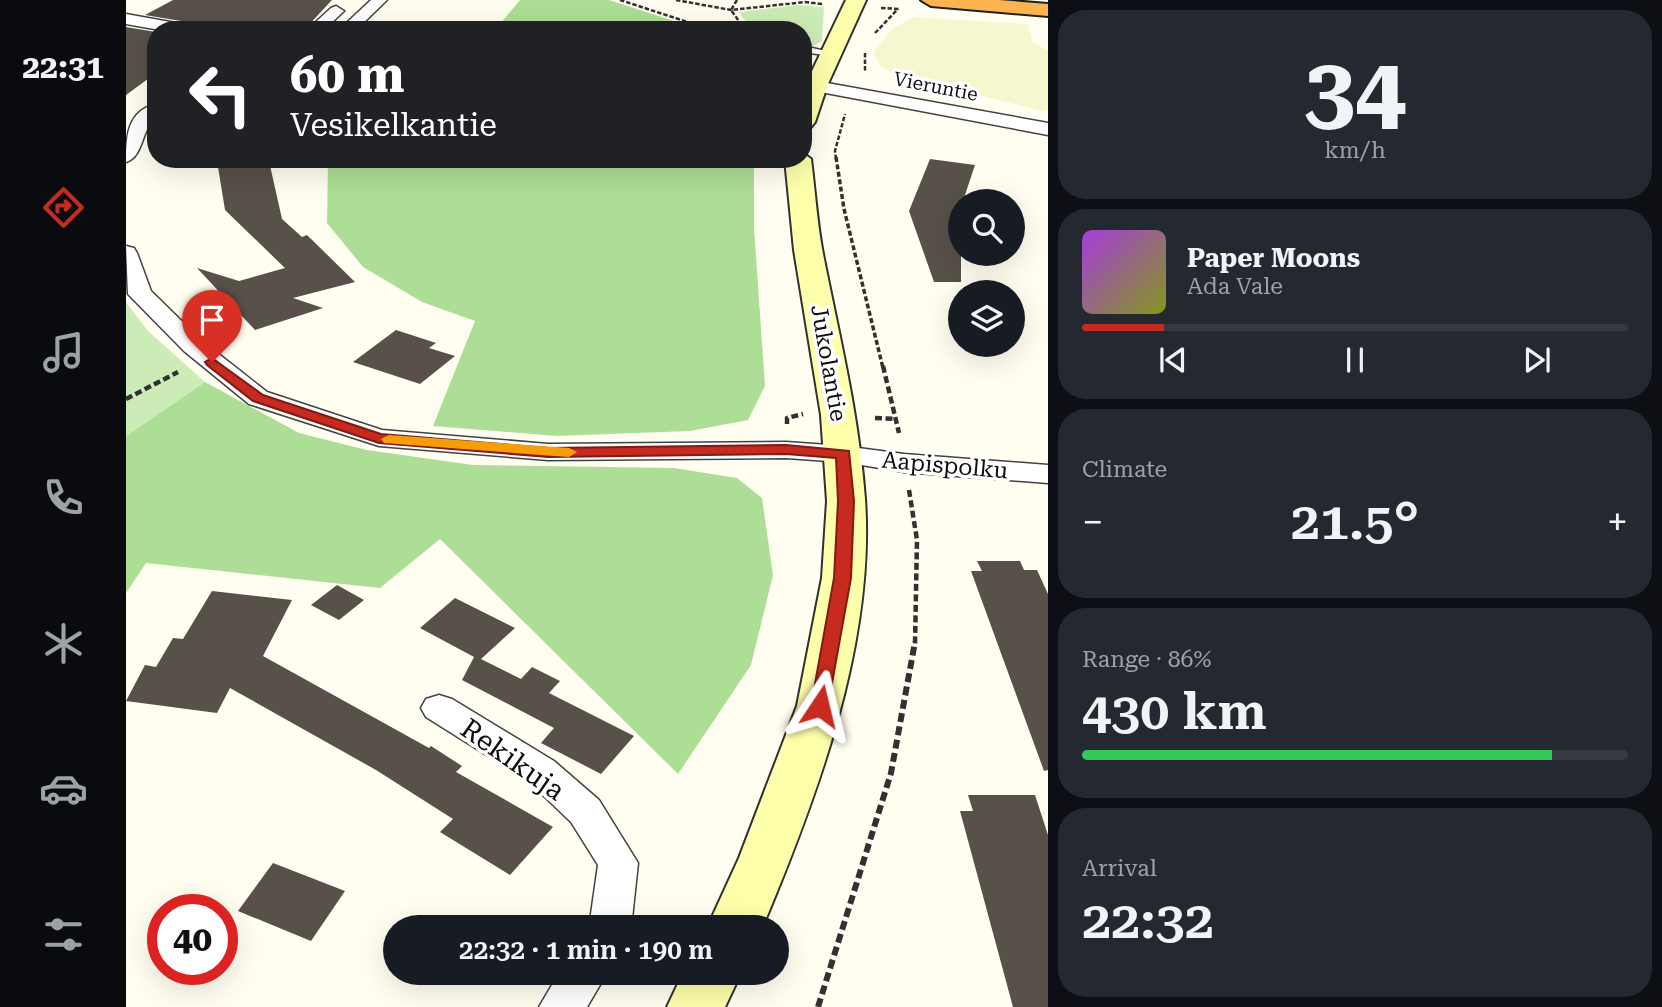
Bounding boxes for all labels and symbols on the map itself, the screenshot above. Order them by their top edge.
street label: Vieruntie [892,67,980,106]
pin [182,290,242,362]
street label: Jukolantie [805,303,852,424]
street label: Aapispolku [881,447,1009,484]
position arrow [783,669,857,743]
street label: Rekikuja [454,712,571,807]
speed limit sign: 40 [147,894,238,985]

